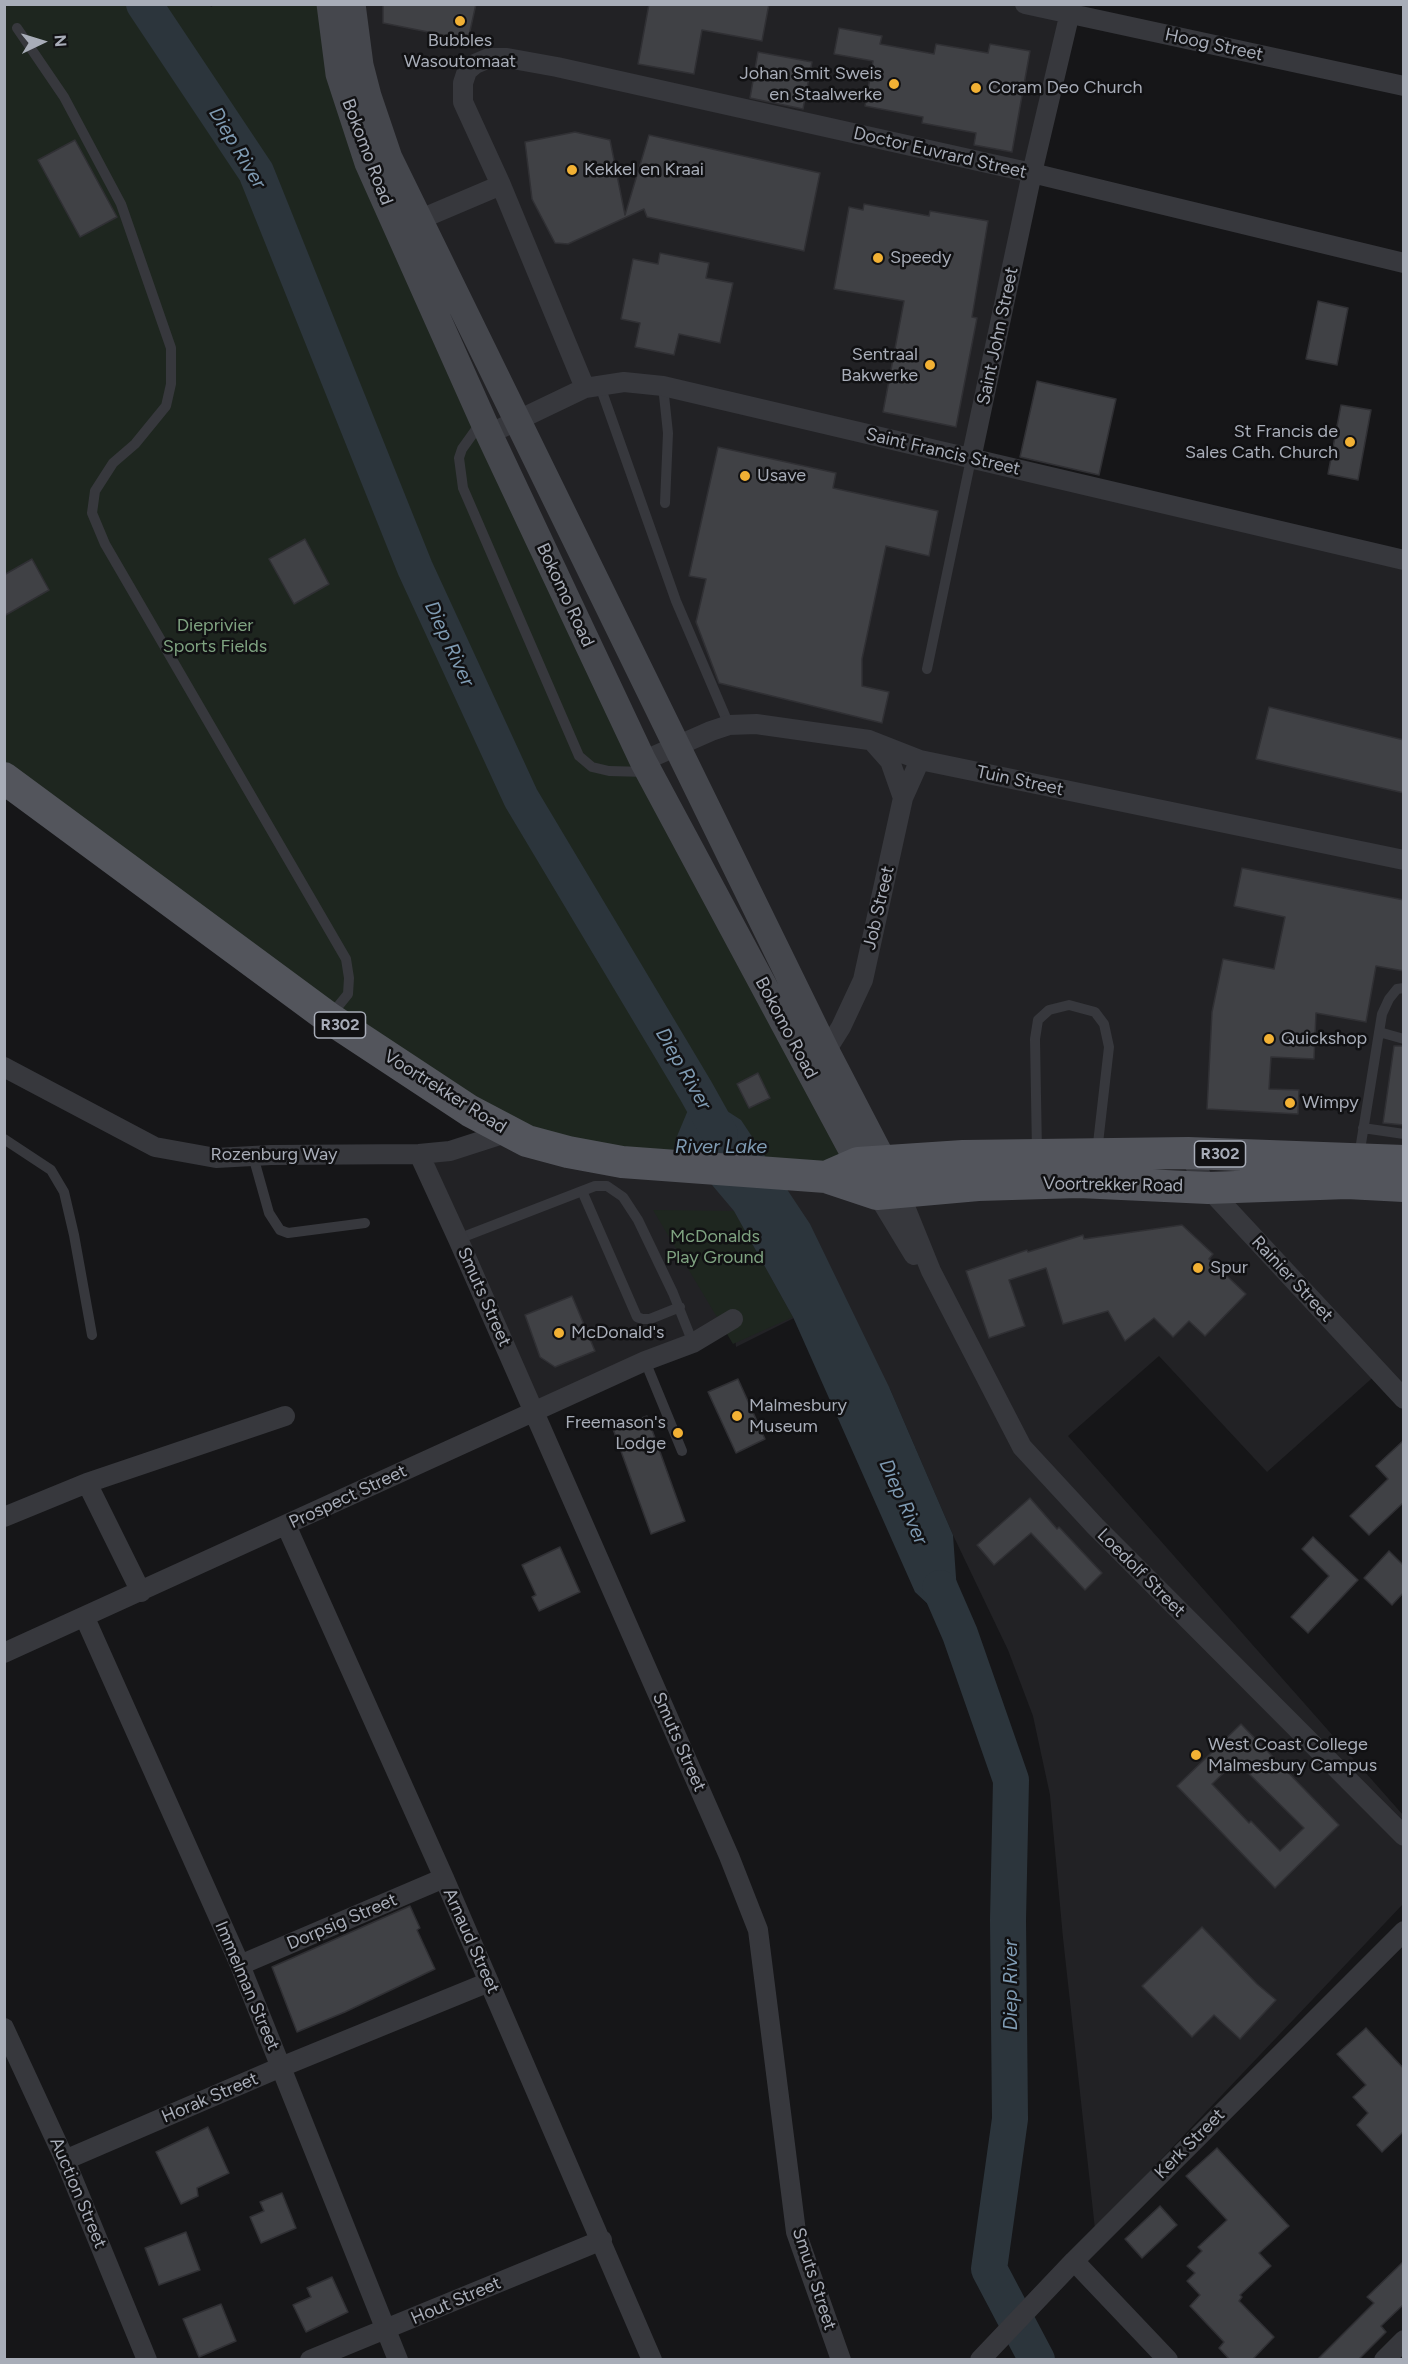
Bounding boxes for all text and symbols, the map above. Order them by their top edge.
north arrow [12,12,72,72]
marker: Bubbles Wasoutomaat [453,14,467,28]
street label: Hoog Street [1163,24,1265,66]
place label: Bubbles Wasoutomaat [404,30,516,72]
text: N [51,34,70,48]
place label: Johan Smit Sweis en Staalwerke [739,63,882,106]
marker: Johan Smit Sweis en Staalwerke [887,77,901,91]
place label: Coram Deo Church [988,77,1142,99]
marker: Coram Deo Church [969,81,983,95]
street label: Bokomo Road [337,96,397,208]
water label: Diep River [203,103,271,193]
street label: Doctor Euvrard Street [851,123,1029,183]
place label: Kekkel en Kraai [584,159,704,181]
marker: Kekkel en Kraai [565,163,579,177]
place label: Speedy [890,247,951,269]
marker: Speedy [871,251,885,265]
street label: Saint John Street [973,265,1023,407]
place label: Sentraal Bakwerke [841,344,918,386]
marker: Sentraal Bakwerke [923,358,937,372]
place label: St Francis de Sales Cath. Church [1185,421,1338,464]
street label: Saint Francis Street [864,424,1022,480]
marker: St Francis de Sales Cath. Church [1343,435,1357,449]
place label: Usave [757,465,806,487]
marker: Usave [738,469,752,483]
street label: Bokomo Road [532,540,598,650]
water label: Diep River [419,598,479,690]
park label: Dieprivier Sports Fields [163,615,267,658]
street label: Tuin Street [975,761,1065,801]
street label: Job Street [859,864,899,952]
street label: Bokomo Road [750,973,822,1083]
road number: R302 [314,1012,366,1038]
water label: Diep River [650,1023,716,1115]
place label: Quickshop [1281,1028,1367,1050]
marker: Quickshop [1262,1032,1276,1046]
street label: Voortrekker Road [380,1046,510,1138]
place label: Wimpy [1302,1092,1359,1114]
marker: Wimpy [1283,1096,1297,1110]
water label: River Lake [675,1135,767,1159]
road number: R302 [1194,1141,1246,1167]
street label: Rozenburg Way [210,1144,338,1166]
street label: Voortrekker Road [1043,1173,1183,1197]
park label: McDonalds Play Ground [666,1226,764,1268]
street label: Rainier Street [1247,1232,1337,1326]
street label: Smuts Street [452,1244,516,1350]
place label: Spur [1210,1257,1248,1279]
marker: Spur [1191,1261,1205,1275]
place label: McDonald's [571,1322,665,1344]
marker: McDonald's [552,1326,566,1340]
place label: Malmesbury Museum [749,1395,847,1438]
marker: Malmesbury Museum [730,1409,744,1423]
place label: Freemason's Lodge [565,1412,666,1454]
marker: Freemason's Lodge [671,1426,685,1440]
water label: Diep River [873,1455,933,1549]
street label: Prospect Street [286,1460,410,1534]
street label: Loedolf Street [1092,1524,1190,1622]
street label: Smuts Street [647,1689,711,1795]
place label: West Coast College Malmesbury Campus [1208,1734,1377,1776]
marker: West Coast College Malmesbury Campus [1189,1748,1203,1762]
street label: Arnaud Street [438,1885,504,1997]
street label: Dorpsig Street [284,1889,400,1955]
street label: Immelman Street [210,1918,284,2054]
water label: Diep River [999,1939,1023,2031]
street label: Horak Street [158,2068,262,2128]
street label: Kerk Street [1150,2104,1230,2184]
street label: Auction Street [45,2134,111,2252]
street label: Smuts Street [787,2225,841,2333]
street label: Hout Street [408,2272,504,2330]

